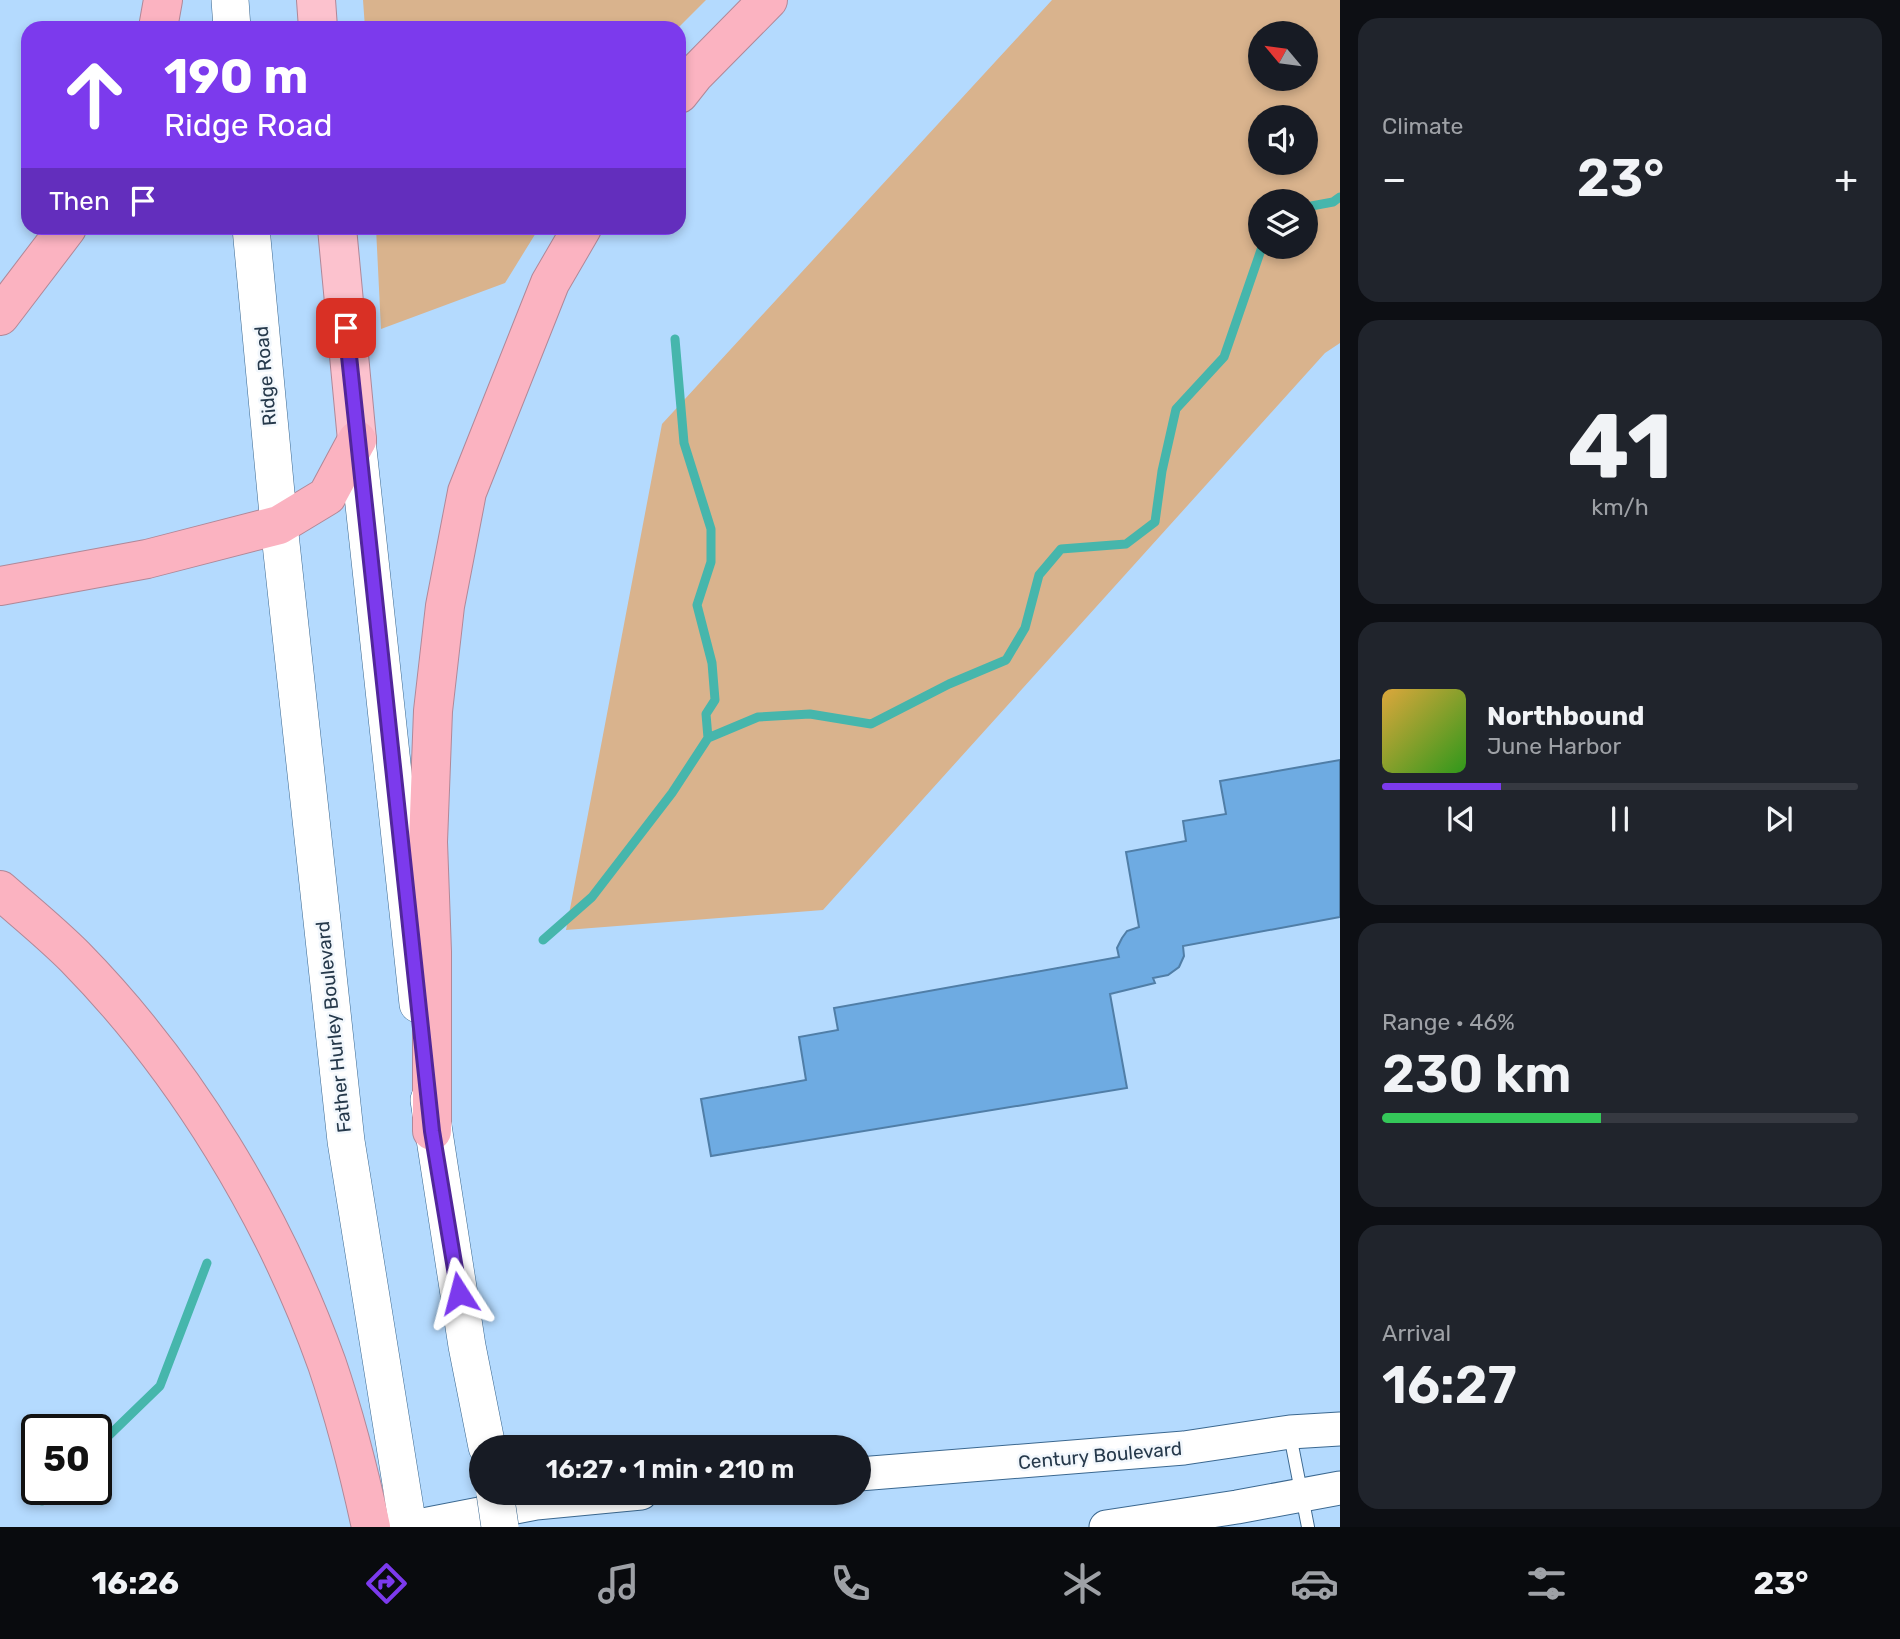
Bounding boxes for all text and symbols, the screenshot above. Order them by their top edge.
north arrow [1248,21,1318,91]
map controls [1248,21,1318,259]
text: 190 m [164,47,308,105]
icon: ahead [49,49,140,140]
button: sound [1248,105,1318,175]
text: Ridge Road [164,106,332,144]
text: Climate [1382,112,1463,140]
text: 23° [1577,147,1664,209]
text: − [1382,156,1407,202]
text: + [1834,156,1858,202]
icon: arrive [124,182,162,220]
text: Then [49,186,110,217]
button: layers [1248,189,1318,259]
pin [316,298,376,358]
icon: arrive [327,309,365,347]
street label: Ridge Road [250,325,281,427]
text: 41 [1567,393,1673,501]
text: km/h [1591,493,1649,521]
text: Northbound [1487,701,1645,732]
text: June Harbor [1487,732,1621,760]
icon: previous [1442,800,1480,838]
icon: pause [1601,800,1639,838]
icon: next [1760,800,1798,838]
street label: Father Hurley Boulevard [311,920,356,1134]
text: Range · 46% [1382,1008,1515,1036]
text: 230 km [1382,1043,1571,1105]
position arrow [422,1256,496,1330]
text: Arrival [1382,1319,1451,1347]
text: 16:27 [1382,1354,1517,1416]
speed limit sign: 50 [21,1414,112,1505]
street label: Century Boulevard [1017,1437,1183,1474]
text: 16:27 · 1 min · 210 m [546,1454,794,1485]
icon: directions [362,1559,411,1608]
icon: music [594,1559,643,1608]
icon: phone [826,1559,875,1608]
icon: climate [1058,1559,1107,1608]
icon: car [1290,1559,1339,1608]
icon: filters [1522,1559,1571,1608]
text: 16:26 [91,1564,179,1602]
text: 23° [1753,1564,1808,1602]

